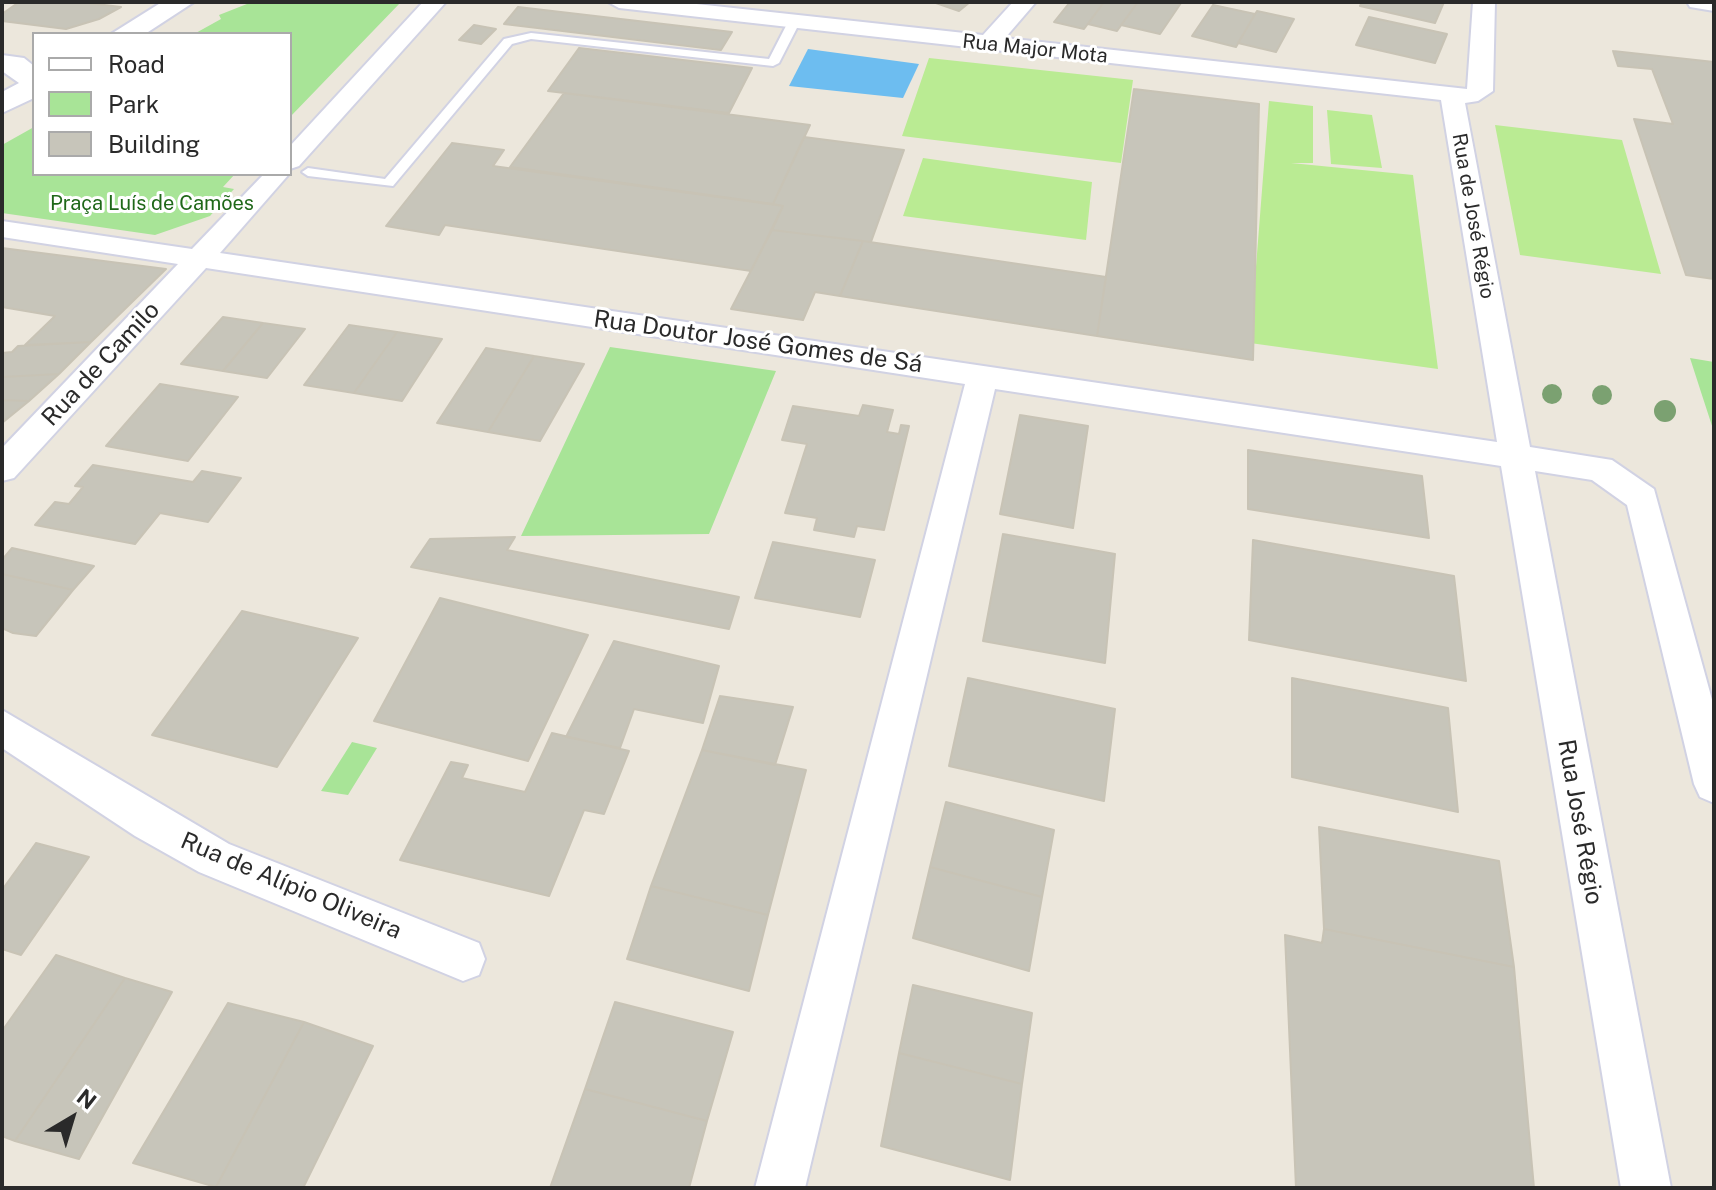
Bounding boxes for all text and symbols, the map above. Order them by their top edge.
street label: Rua Major Mota [961,29,1109,69]
legend [32,32,292,176]
text: Road [108,50,165,78]
text: Park [108,90,159,118]
text: Building [108,130,200,158]
street label: Rua de José Régio [1447,131,1499,301]
park label: Praça Luís de Camões [50,192,254,216]
street label: Rua de Camilo [36,296,166,432]
street label: Rua Doutor José Gomes de Sá [592,305,924,379]
street label: Rua José Régio [1551,737,1609,907]
street label: Rua de Alípio Oliveira [176,826,406,946]
north arrow [32,1078,112,1158]
text: N [72,1084,102,1115]

